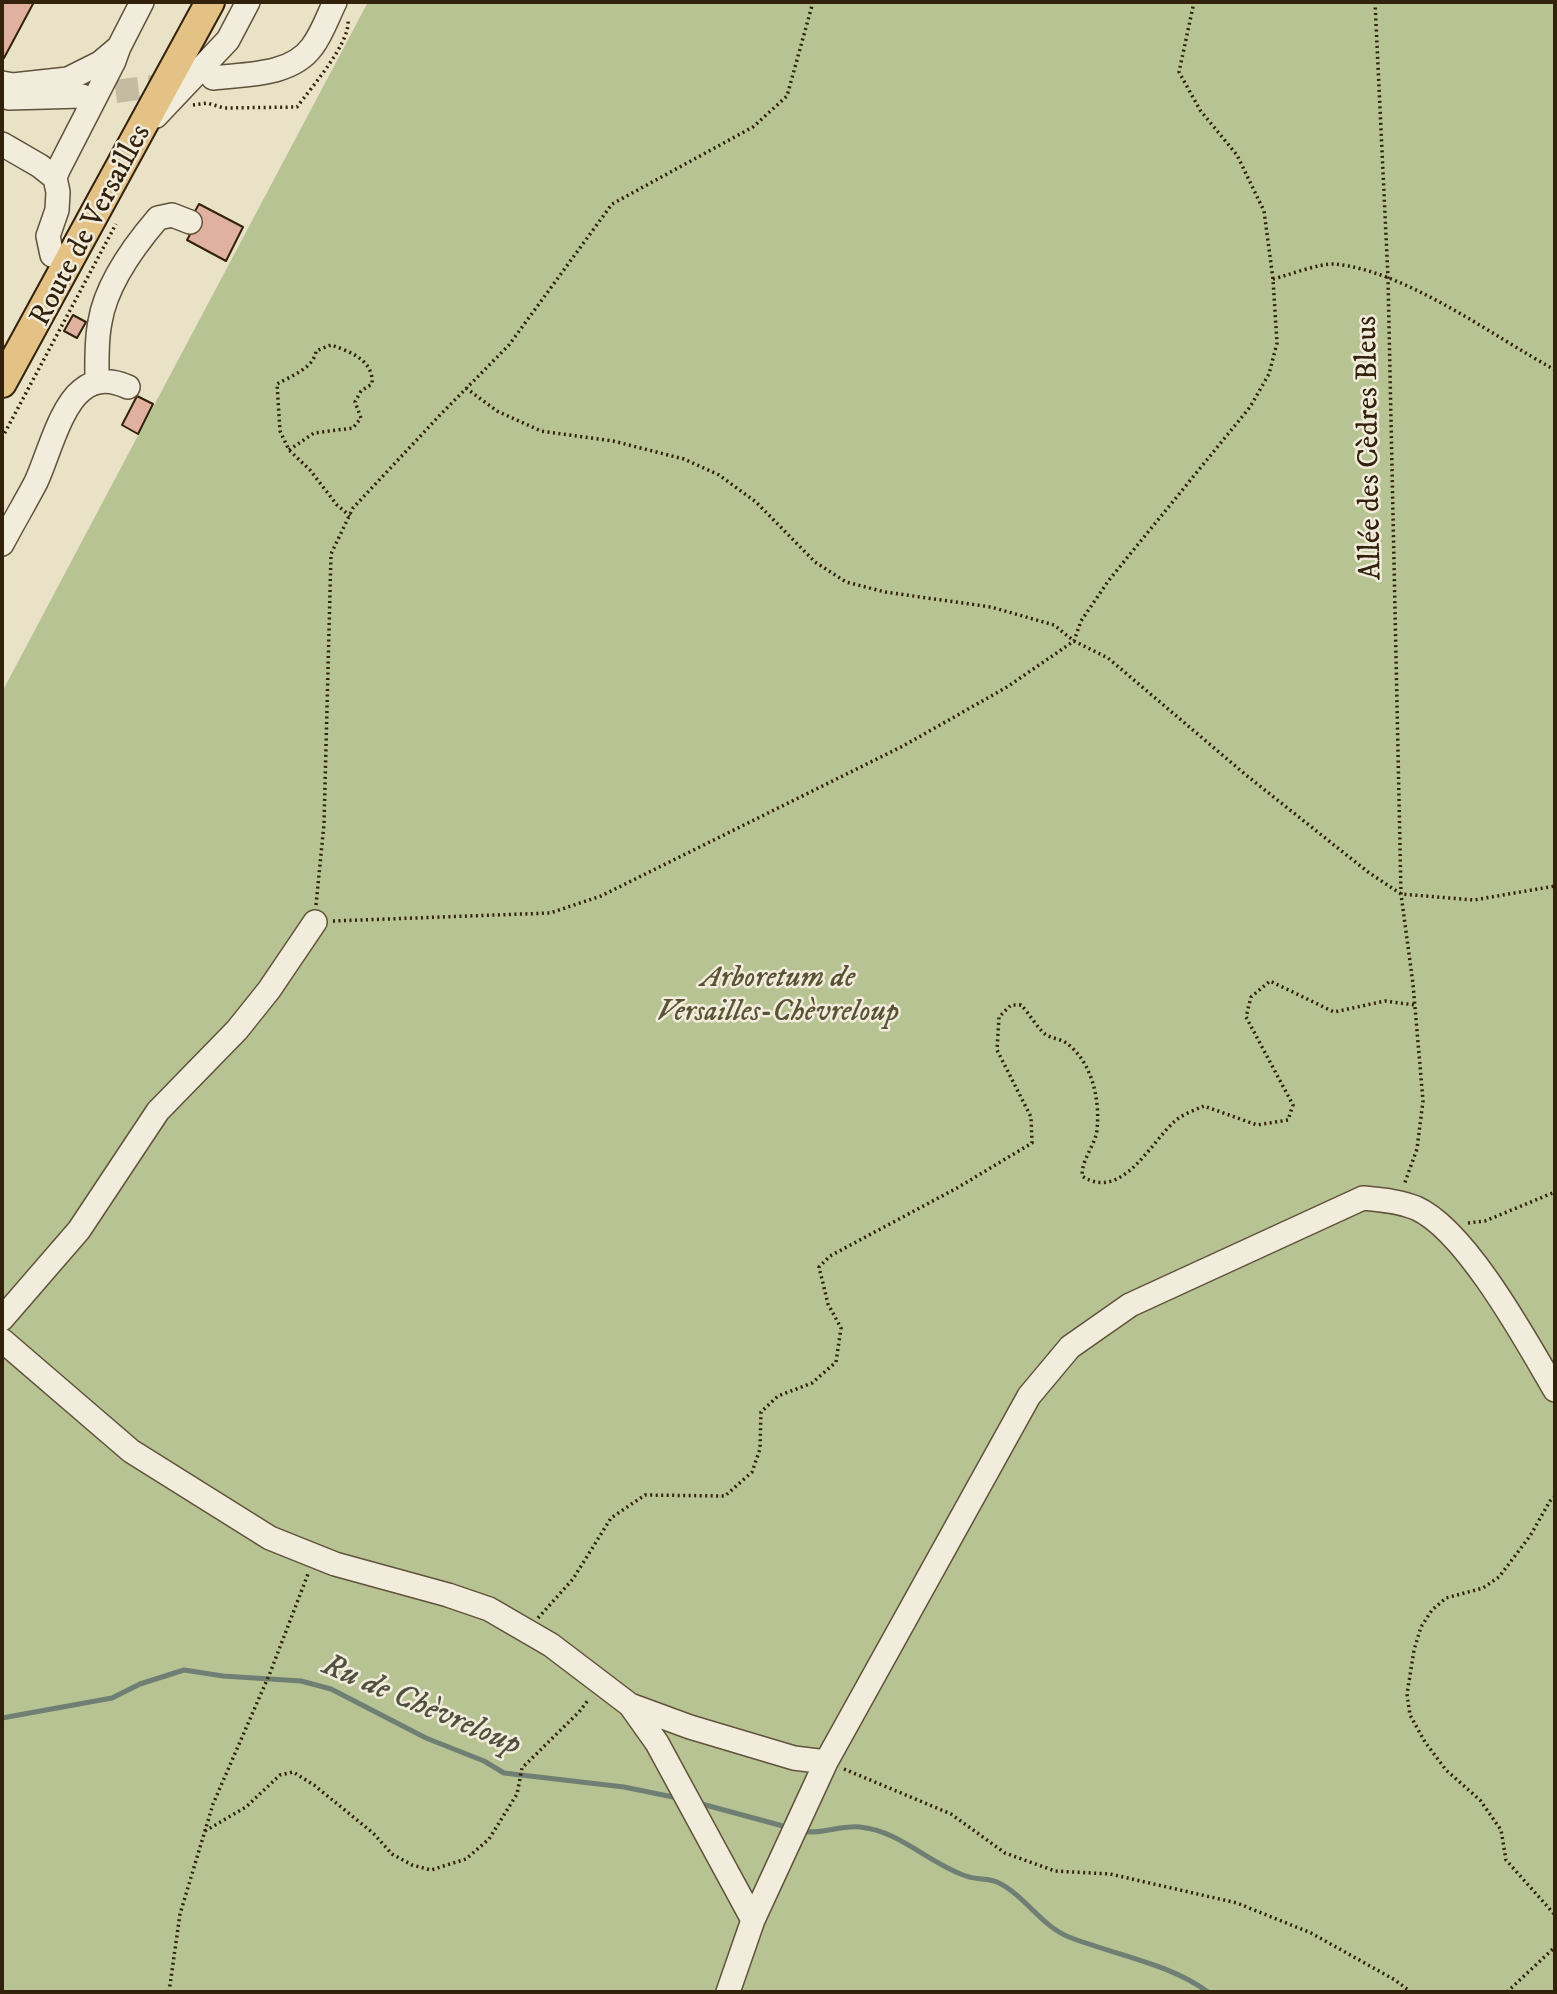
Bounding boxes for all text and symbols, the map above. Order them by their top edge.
street label: Route de Versailles [24,119,160,333]
street label: Allée des Cèdres Bleus [1351,316,1391,580]
park label: Arboretum de Versailles-Chèvreloup [657,962,899,1032]
water label: Ru de Chèvreloup [316,1648,526,1766]

